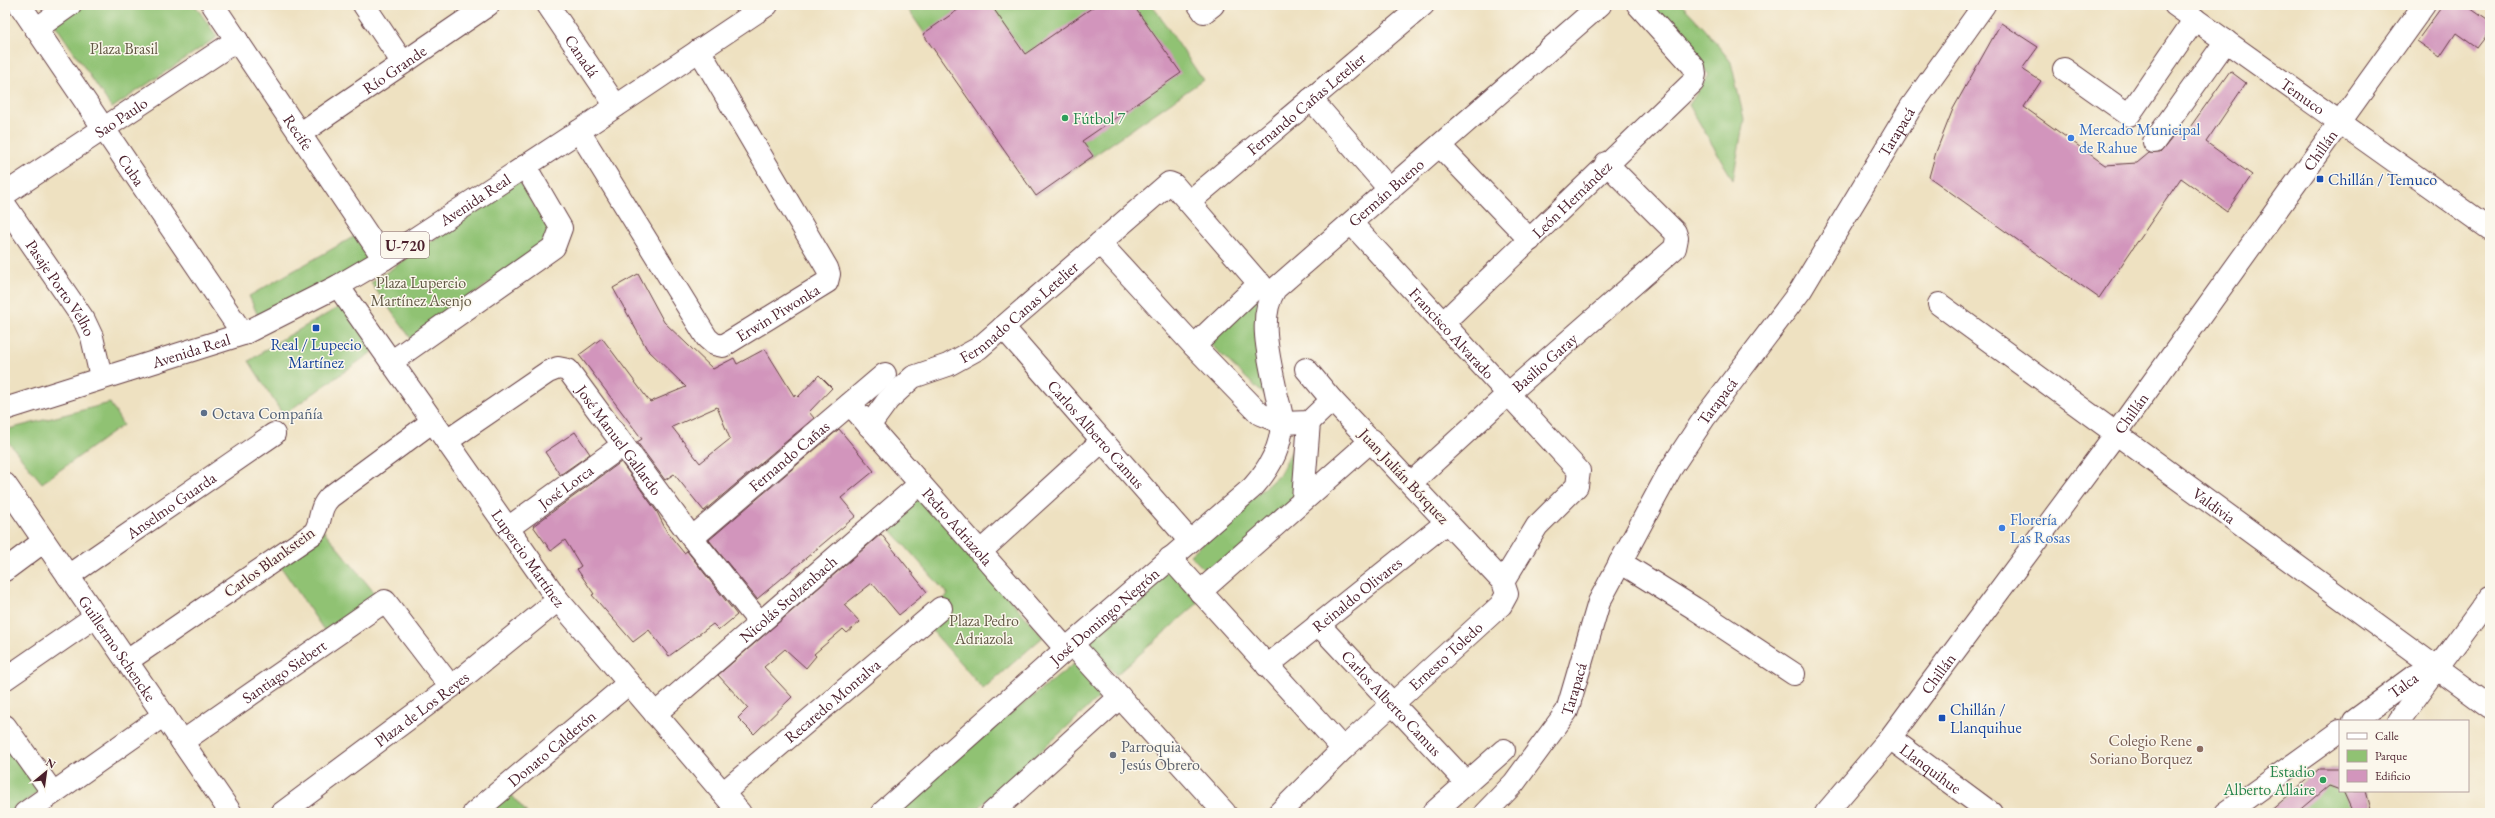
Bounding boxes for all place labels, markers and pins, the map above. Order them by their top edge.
place label: Fútbol 7 [1073,108,1126,129]
marker: Fútbol 7 [1060,113,1070,123]
place label: Mercado Municipal de Rahue [2079,119,2201,158]
marker: Mercado Municipal de Rahue [2066,133,2076,143]
place label: Chillán / Temuco [2328,169,2437,190]
marker: Chillán / Temuco [2315,174,2325,184]
marker: Real / Lupecio Martínez [311,323,321,333]
place label: Real / Lupecio Martínez [270,334,362,373]
place label: Octava Compañía [212,403,324,424]
marker: Octava Compañía [199,408,209,418]
place label: Florería Las Rosas [2010,509,2070,548]
marker: Florería Las Rosas [1997,523,2007,533]
place label: Chillán / Llanquihue [1950,699,2022,738]
marker: Chillán / Llanquihue [1937,713,1947,723]
place label: Colegio Rene Soriano Borquez [2090,730,2192,769]
place label: Parroquia Jesús Obrero [1119,736,1200,775]
marker: Colegio Rene Soriano Borquez [2195,744,2205,754]
marker: Parroquia Jesús Obrero [1108,750,1118,760]
place label: Estadio Alberto Allaire [2222,761,2315,800]
marker: Estadio Alberto Allaire [2318,775,2328,785]

